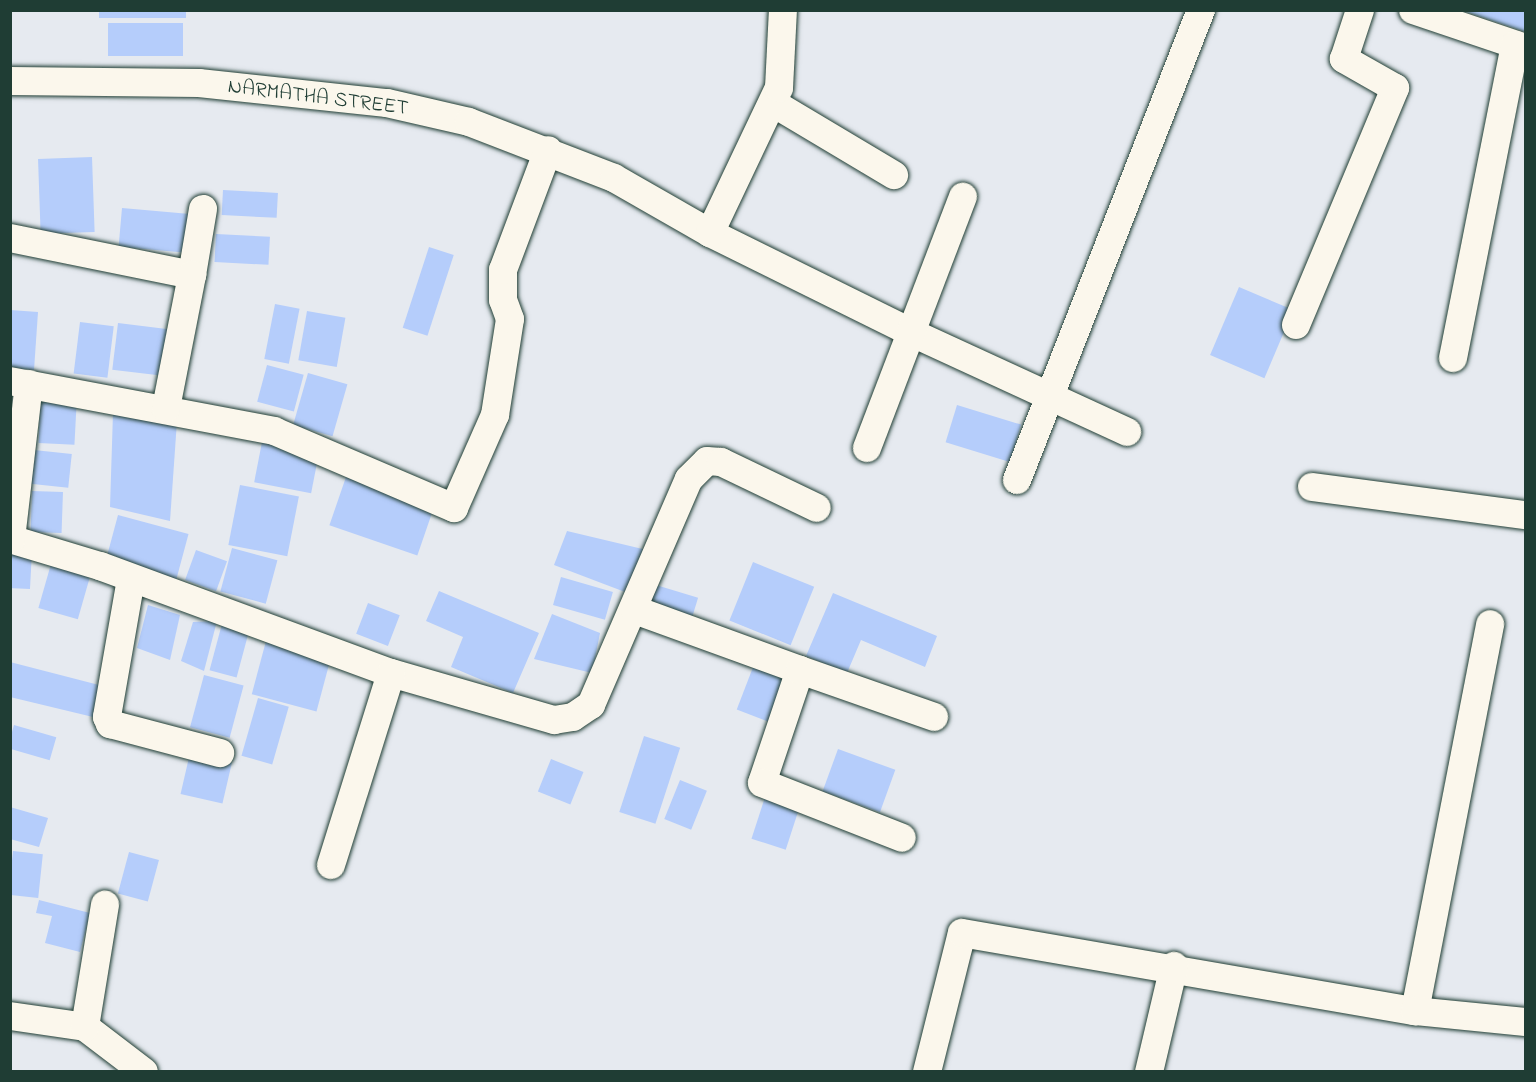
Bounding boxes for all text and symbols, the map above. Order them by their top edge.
street label: NARMATHA STREET [226,74,410,122]

